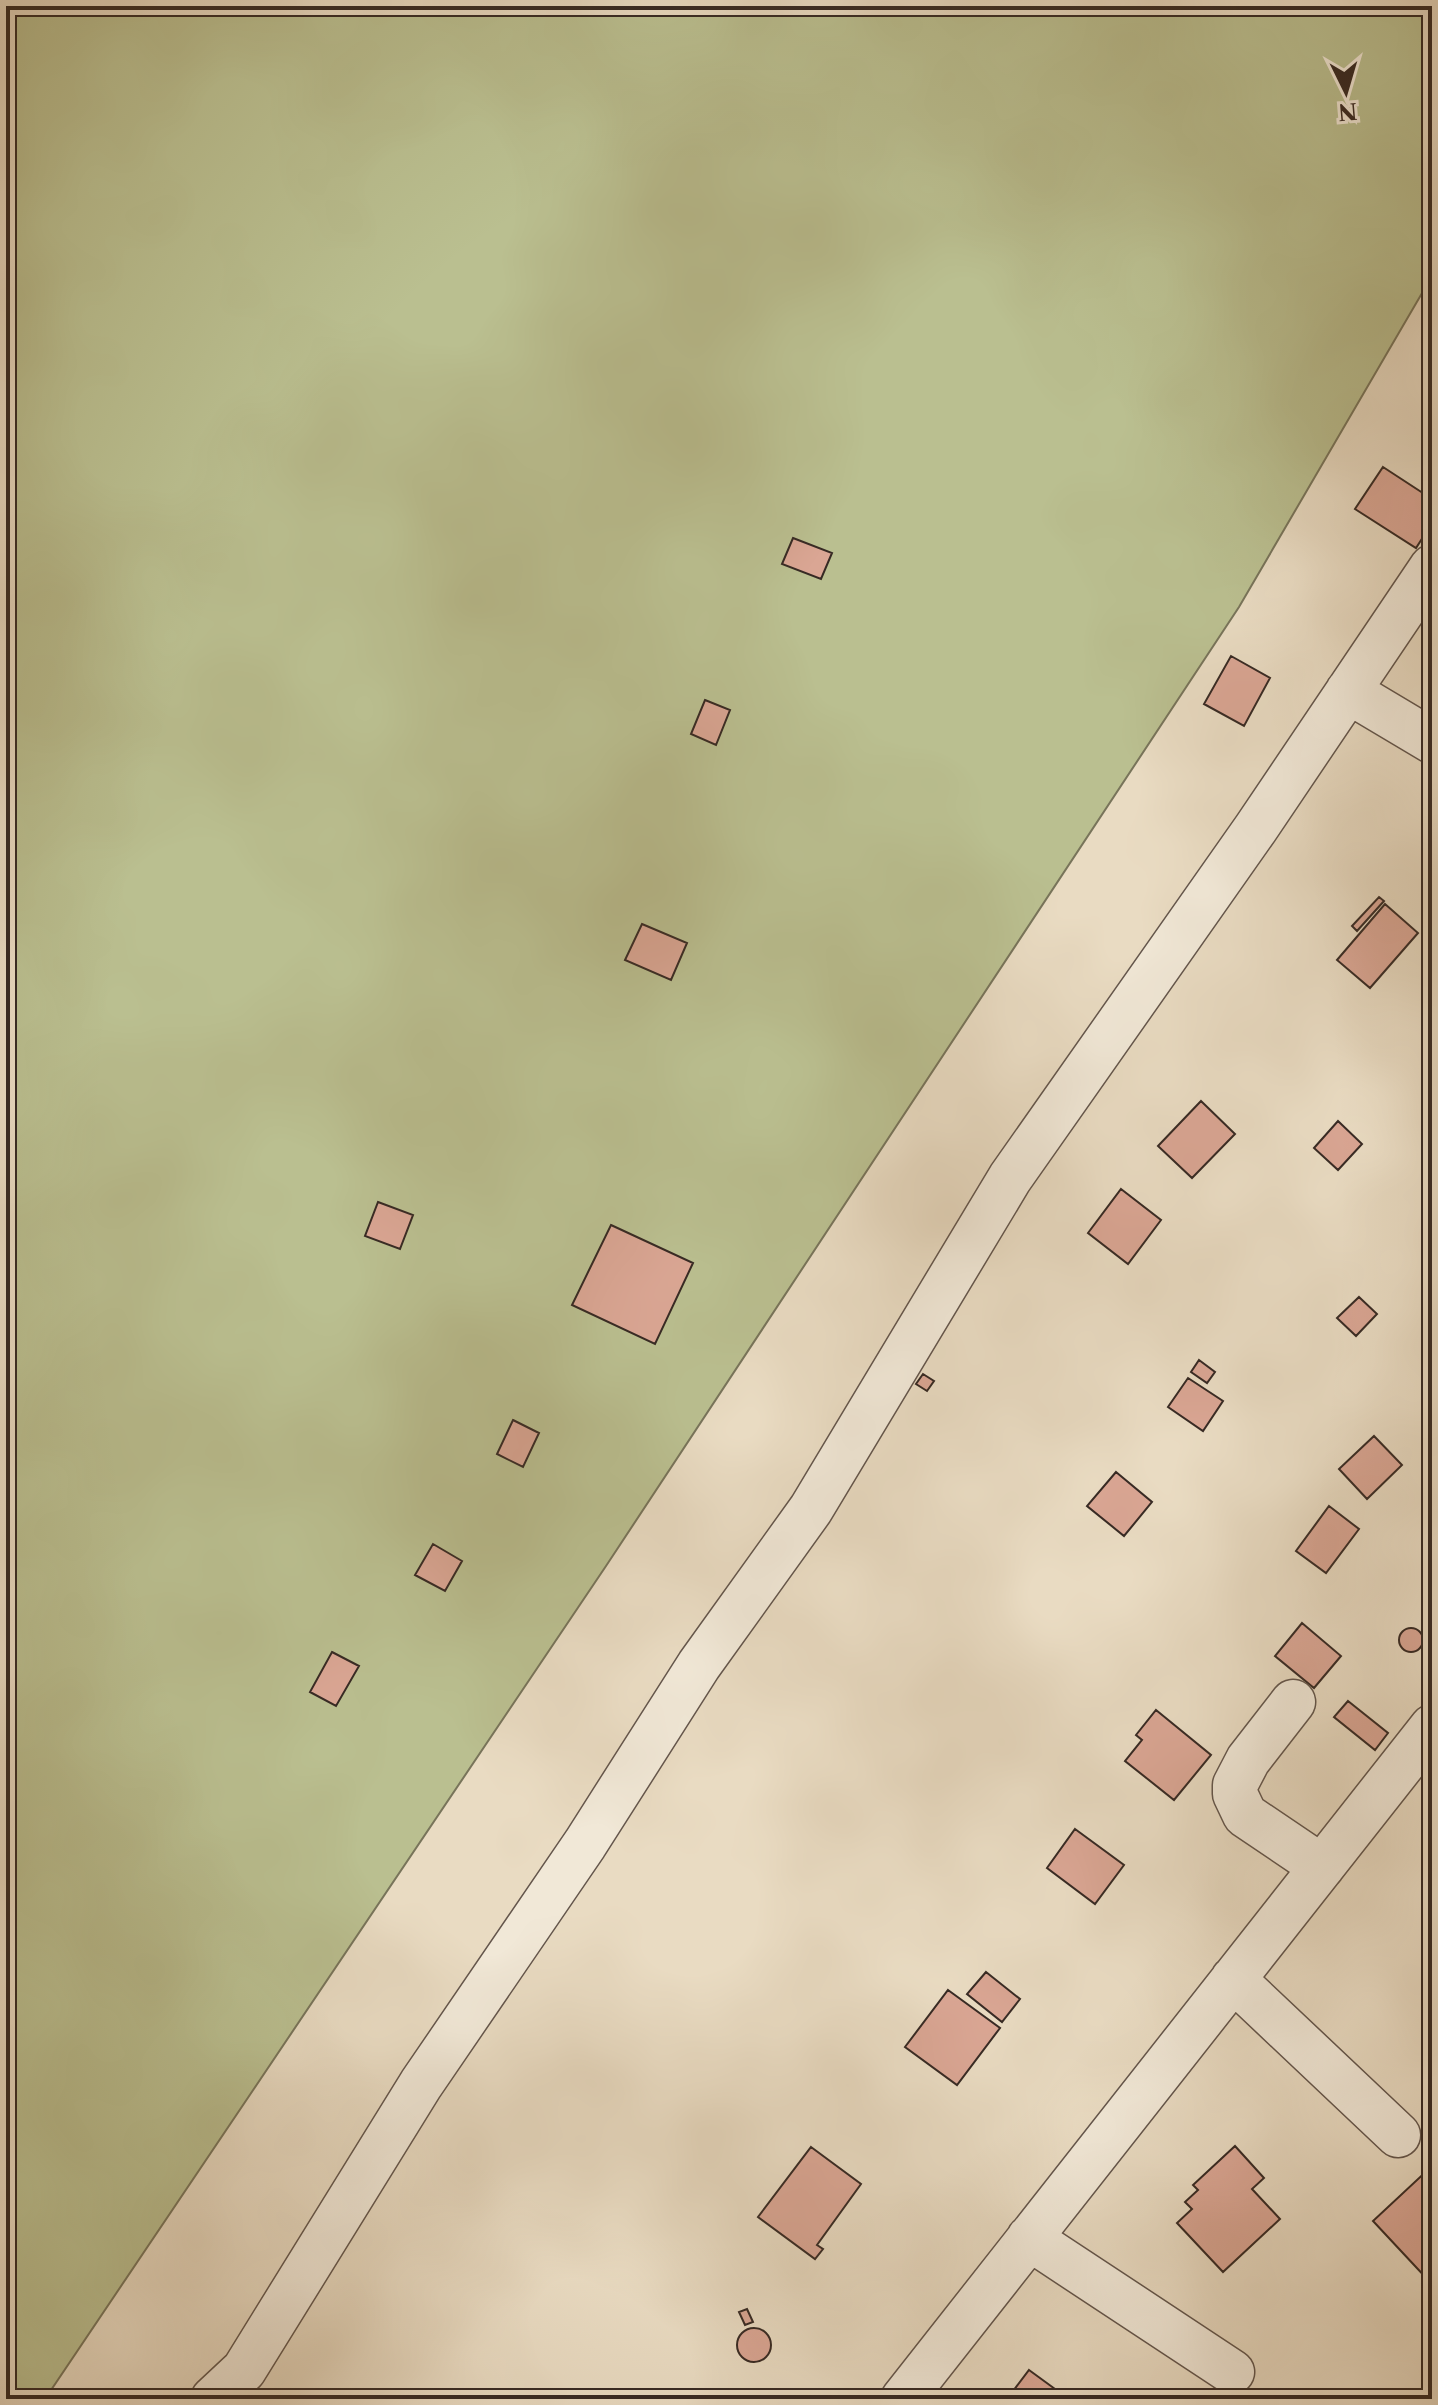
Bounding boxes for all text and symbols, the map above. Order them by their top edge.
north arrow [1306,52,1386,132]
text: N [1337,97,1358,126]

